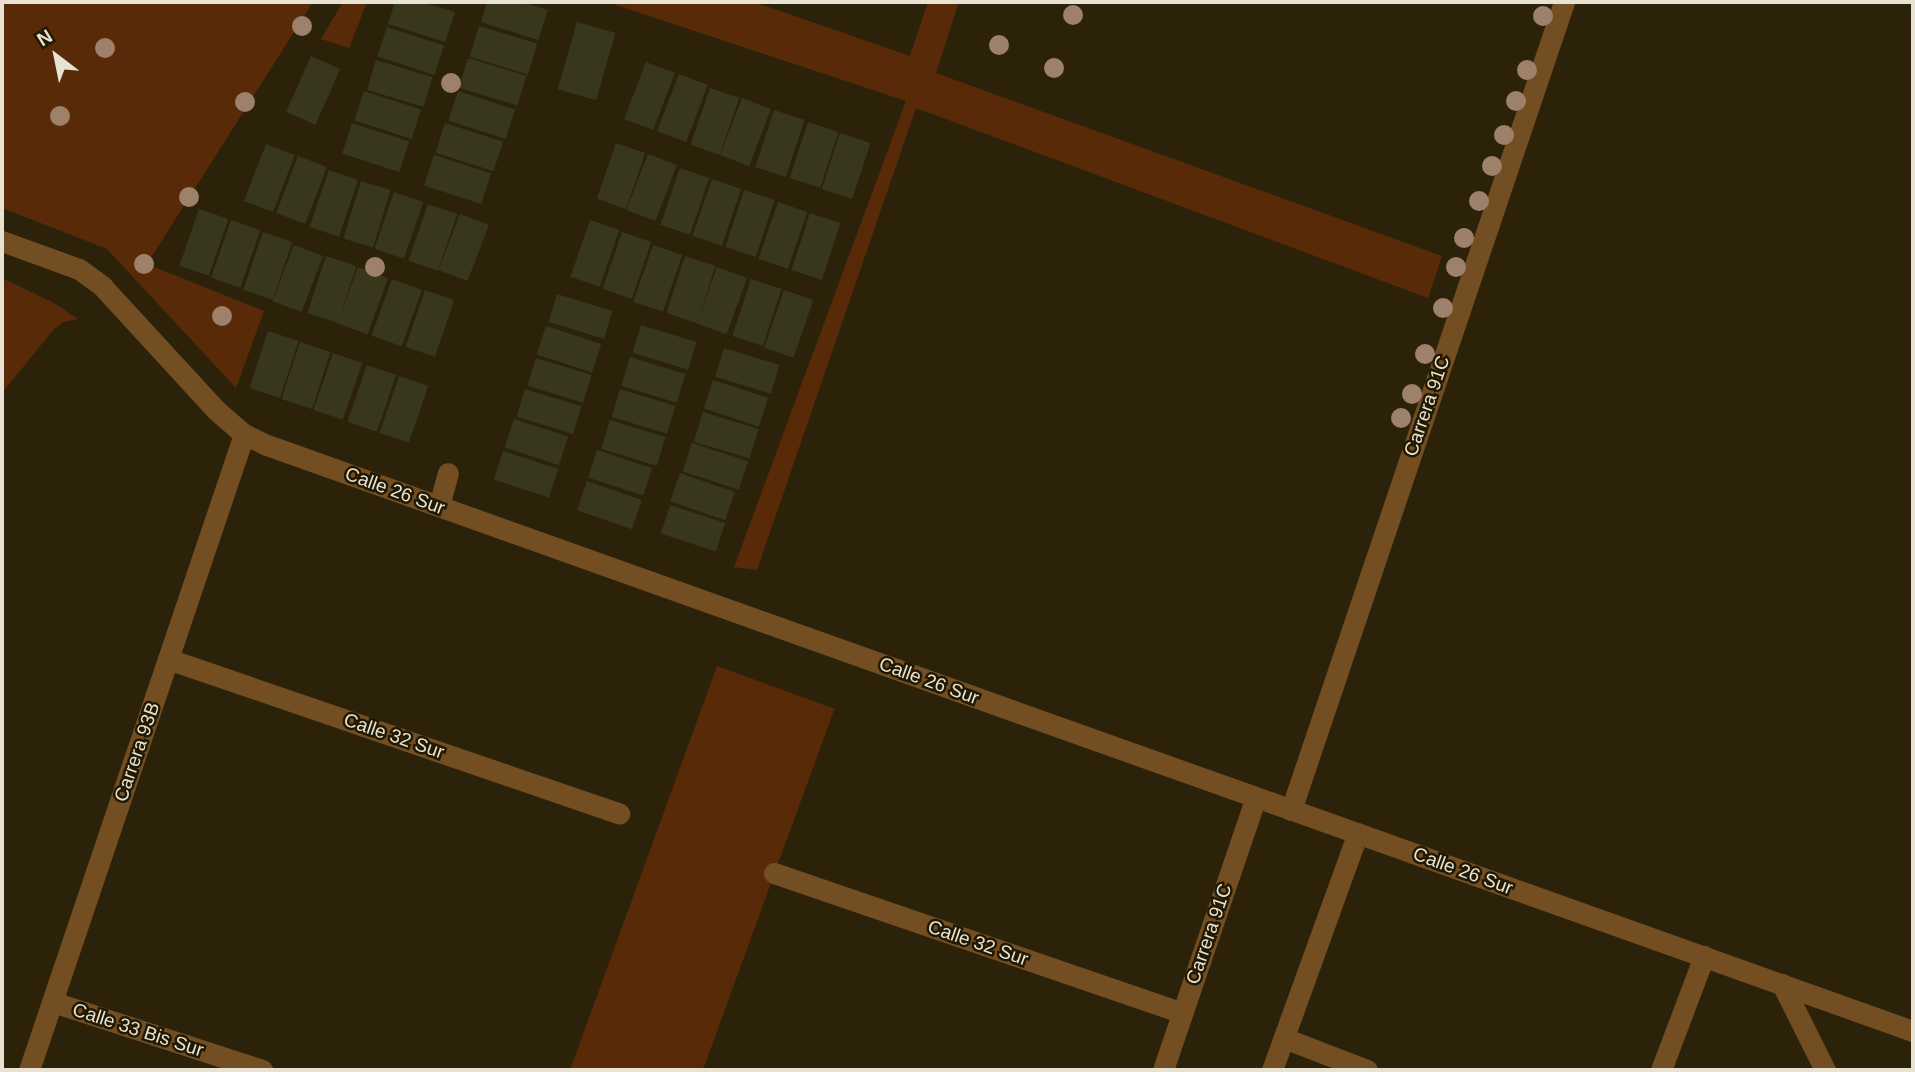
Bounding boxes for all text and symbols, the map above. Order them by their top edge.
north arrow [21,21,91,91]
text: N [33,25,56,50]
street label: Carrera 91C [1399,353,1455,459]
street label: Calle 26 Sur [342,462,448,520]
street label: Calle 26 Sur [876,652,982,710]
street label: Carrera 93B [109,699,165,805]
street label: Calle 32 Sur [341,708,447,764]
street label: Calle 26 Sur [1410,842,1516,900]
street label: Carrera 91C [1181,881,1237,987]
street label: Calle 32 Sur [925,915,1031,971]
street label: Calle 33 Bis Sur [70,998,206,1062]

